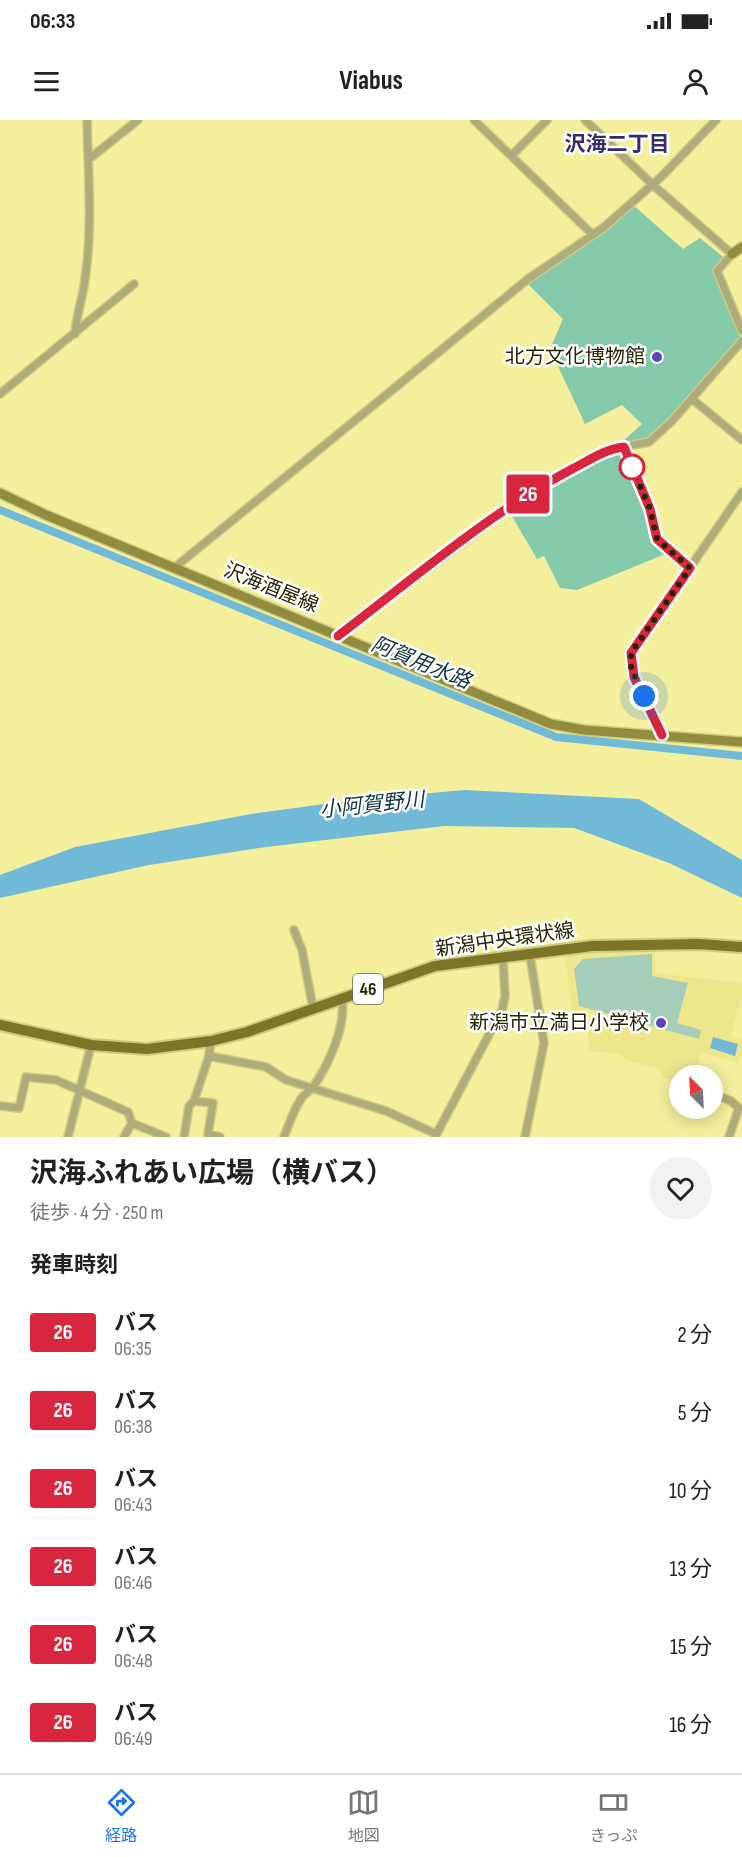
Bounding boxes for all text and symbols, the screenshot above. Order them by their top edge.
text: 06:33 [30,8,75,35]
icon: menu [30,65,63,98]
text: Viabus [339,65,403,97]
icon: person [679,65,712,98]
district label: 沢海二丁目 [565,132,670,157]
place label: 北方文化博物館 [505,345,645,369]
marker: 北方文化博物館 [650,350,664,364]
unlabelled marker [619,454,645,480]
line badge: 26 [501,474,555,514]
text: 26 [518,482,538,507]
street label: 沢海酒屋線 [220,558,322,618]
water label: 阿賀用水路 [368,632,476,695]
your location [629,681,659,711]
water label: 小阿賀野川 [318,787,428,823]
street label: 新潟中央環状線 [434,918,576,962]
road number: 46 [353,974,383,1004]
place label: 新潟市立満日小学校 [469,1011,649,1035]
marker: 新潟市立満日小学校 [654,1016,668,1030]
north arrow [669,1065,723,1119]
map controls [669,1065,723,1119]
text: 沢海ふれあい広場（横バス） [30,1157,394,1190]
button: heart [649,1157,712,1220]
text: 徒歩 · 4 分 · 250 m [30,1201,163,1225]
text: 発車時刻 [30,1252,118,1279]
text: バス [114,1310,158,1337]
text: 26 [53,1320,73,1345]
text: 2 分 [677,1322,712,1349]
text: 06:35 [114,1337,152,1361]
text: バス [114,1388,158,1415]
text: 26 [53,1398,73,1423]
text: 5 分 [678,1400,712,1427]
text: 06:38 [114,1415,153,1439]
text: バス [114,1466,158,1493]
text: 26 [53,1476,73,1501]
text: 10 分 [669,1478,712,1505]
text: 06:43 [114,1493,152,1517]
text: バス [114,1544,158,1571]
text: 26 [53,1554,73,1579]
text: 13 分 [670,1556,712,1583]
text: 06:46 [114,1571,153,1595]
text: バス [114,1622,158,1649]
text: 26 [53,1632,73,1657]
text: 15 分 [670,1634,712,1661]
text: 06:48 [114,1649,153,1673]
text: バス [114,1700,158,1727]
text: 26 [53,1710,73,1735]
text: 16 分 [669,1712,712,1739]
text: 06:49 [114,1727,153,1751]
tab: 経路 [105,1786,138,1846]
tab: 地図 [347,1786,380,1846]
tab: きっぷ [590,1786,637,1846]

